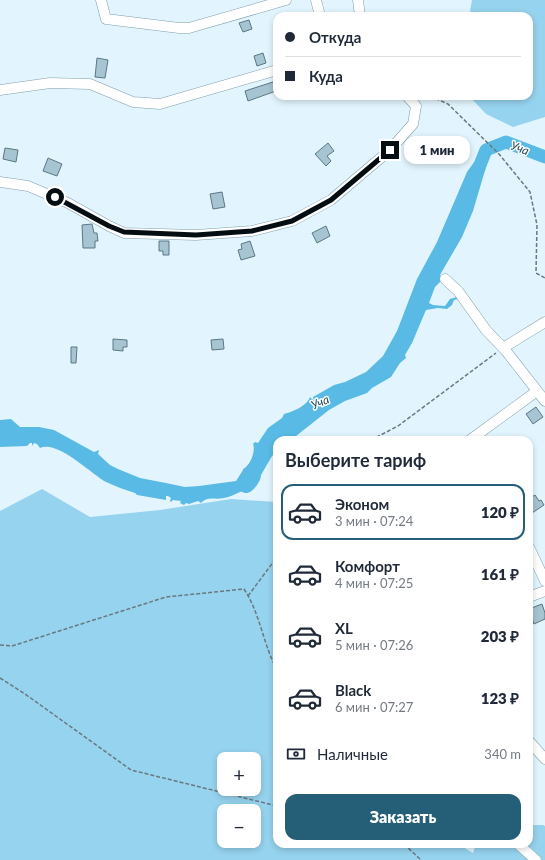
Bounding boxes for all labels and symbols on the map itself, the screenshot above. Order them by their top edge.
callout: 1 мин [404,136,470,164]
water label: Уча [509,138,531,158]
route end [381,141,399,159]
route start [46,188,64,206]
water label: Уча [309,391,331,413]

